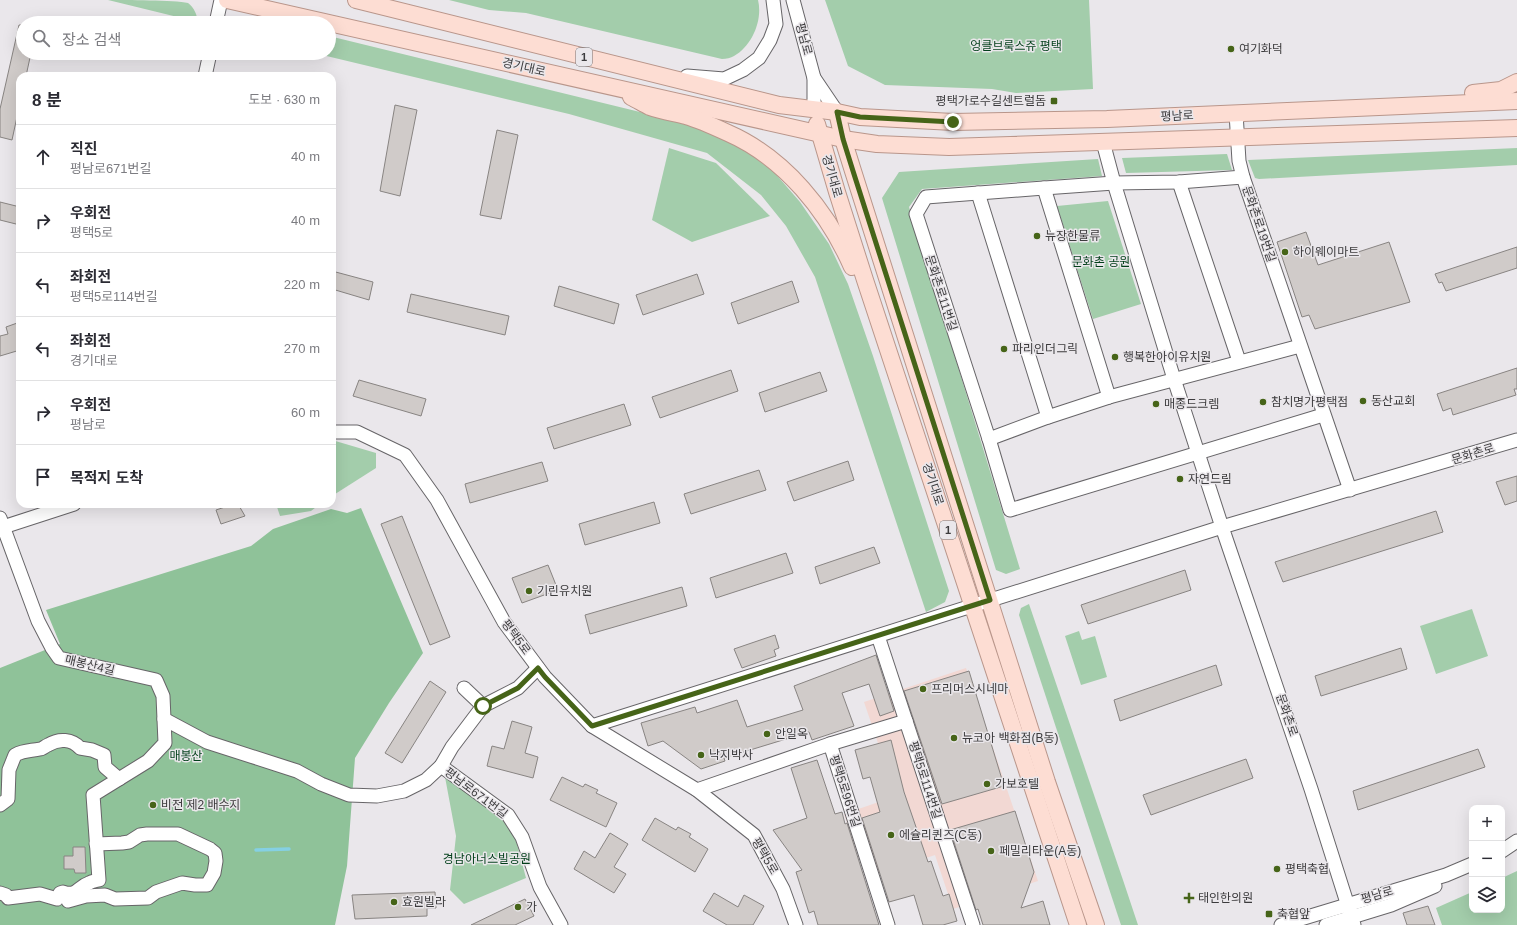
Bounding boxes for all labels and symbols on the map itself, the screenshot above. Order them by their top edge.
street label: 평남로 [793,21,815,57]
park label: 엉클브룩스쥬 평택 [970,39,1062,53]
place label: 여기화덕 [1239,42,1283,56]
marker: 여기화덕 [1226,44,1236,54]
road number: 1 [576,48,592,66]
street label: 경기대로 [501,55,547,79]
place label: 평택가로수길센트럴돔 [936,94,1046,108]
marker: 평택가로수길센트럴돔 [1049,96,1059,106]
street label: 평남로 [1160,108,1194,124]
route end [944,113,962,131]
street label: 경기대로 [819,153,845,199]
street label: 문화촌로19번길 [1239,184,1279,264]
place label: 뉴장한물류 [1045,229,1100,243]
marker: 뉴장한물류 [1032,231,1042,241]
place label: 하이웨이마트 [1293,245,1359,259]
marker: 하이웨이마트 [1280,247,1290,257]
street label: 문화촌로11번길 [922,253,960,333]
park label: 문화촌 공원 [1072,255,1130,269]
place label: 파리인더그릭 [1012,342,1078,356]
marker: 파리인더그릭 [999,344,1009,354]
place label: 행복한아이유치원 [1123,350,1211,364]
marker: 행복한아이유치원 [1110,352,1120,362]
place label: 동산교회 [1371,394,1415,408]
place label: 참치명가평택점 [1271,395,1348,409]
marker: 동산교회 [1358,396,1368,406]
place label: 매종드크렘 [1164,397,1219,411]
marker: 참치명가평택점 [1258,397,1268,407]
marker: 매종드크렘 [1151,399,1161,409]
street label: 문화촌로 [1450,441,1496,467]
street label: 경기대로 [920,461,946,507]
place label: 자연드림 [1188,472,1232,486]
marker: 자연드림 [1175,474,1185,484]
road number: 1 [940,521,956,539]
place label: 기린유치원 [537,584,592,598]
marker: 기린유치원 [524,586,534,596]
street label: 평택5로 [499,617,533,657]
street label: 매봉산4길 [64,652,116,678]
place label: 프리머스시네마 [931,682,1008,696]
marker: 프리머스시네마 [918,684,928,694]
street label: 문화촌로 [1273,692,1301,738]
route start [474,697,492,715]
place label: 안일옥 [775,727,808,741]
marker: 안일옥 [762,729,772,739]
place label: 뉴코아 백화점(B동) [962,731,1059,745]
marker: 뉴코아 백화점(B동) [949,733,959,743]
street label: 평택5로114번길 [906,739,944,821]
place label: 낙지박사 [709,748,753,762]
park label: 매봉산 [169,749,203,763]
marker: 낙지박사 [696,750,706,760]
street label: 평택5로96번길 [827,753,863,829]
street label: 평남로671번길 [442,765,510,821]
place label: 가보호텔 [995,777,1039,791]
marker: 가보호텔 [982,779,992,789]
place label: 비전 제2 배수지 [161,798,241,812]
marker: 비전 제2 배수지 [148,800,158,810]
place label: 에슐리퀸즈(C동) [899,828,982,842]
marker: 에슐리퀸즈(C동) [886,830,896,840]
street label: 평택5로 [749,835,781,877]
place label: 페밀리타운(A동) [999,844,1081,858]
marker: 페밀리타운(A동) [986,846,996,856]
park label: 경남아너스빌공원 [443,852,531,866]
place label: 평택축협 [1285,862,1329,876]
marker: 평택축협 [1272,864,1282,874]
street label: 평남로 [1359,884,1395,906]
place label: 태인한의원 [1198,891,1253,905]
marker: 태인한의원 [1183,892,1195,904]
place label: 효원빌라 [402,895,446,909]
marker: 효원빌라 [389,897,399,907]
place label: 가 [526,900,537,914]
marker: 가 [513,902,523,912]
place label: 축협앞 [1277,907,1310,921]
marker: 축협앞 [1264,909,1274,919]

